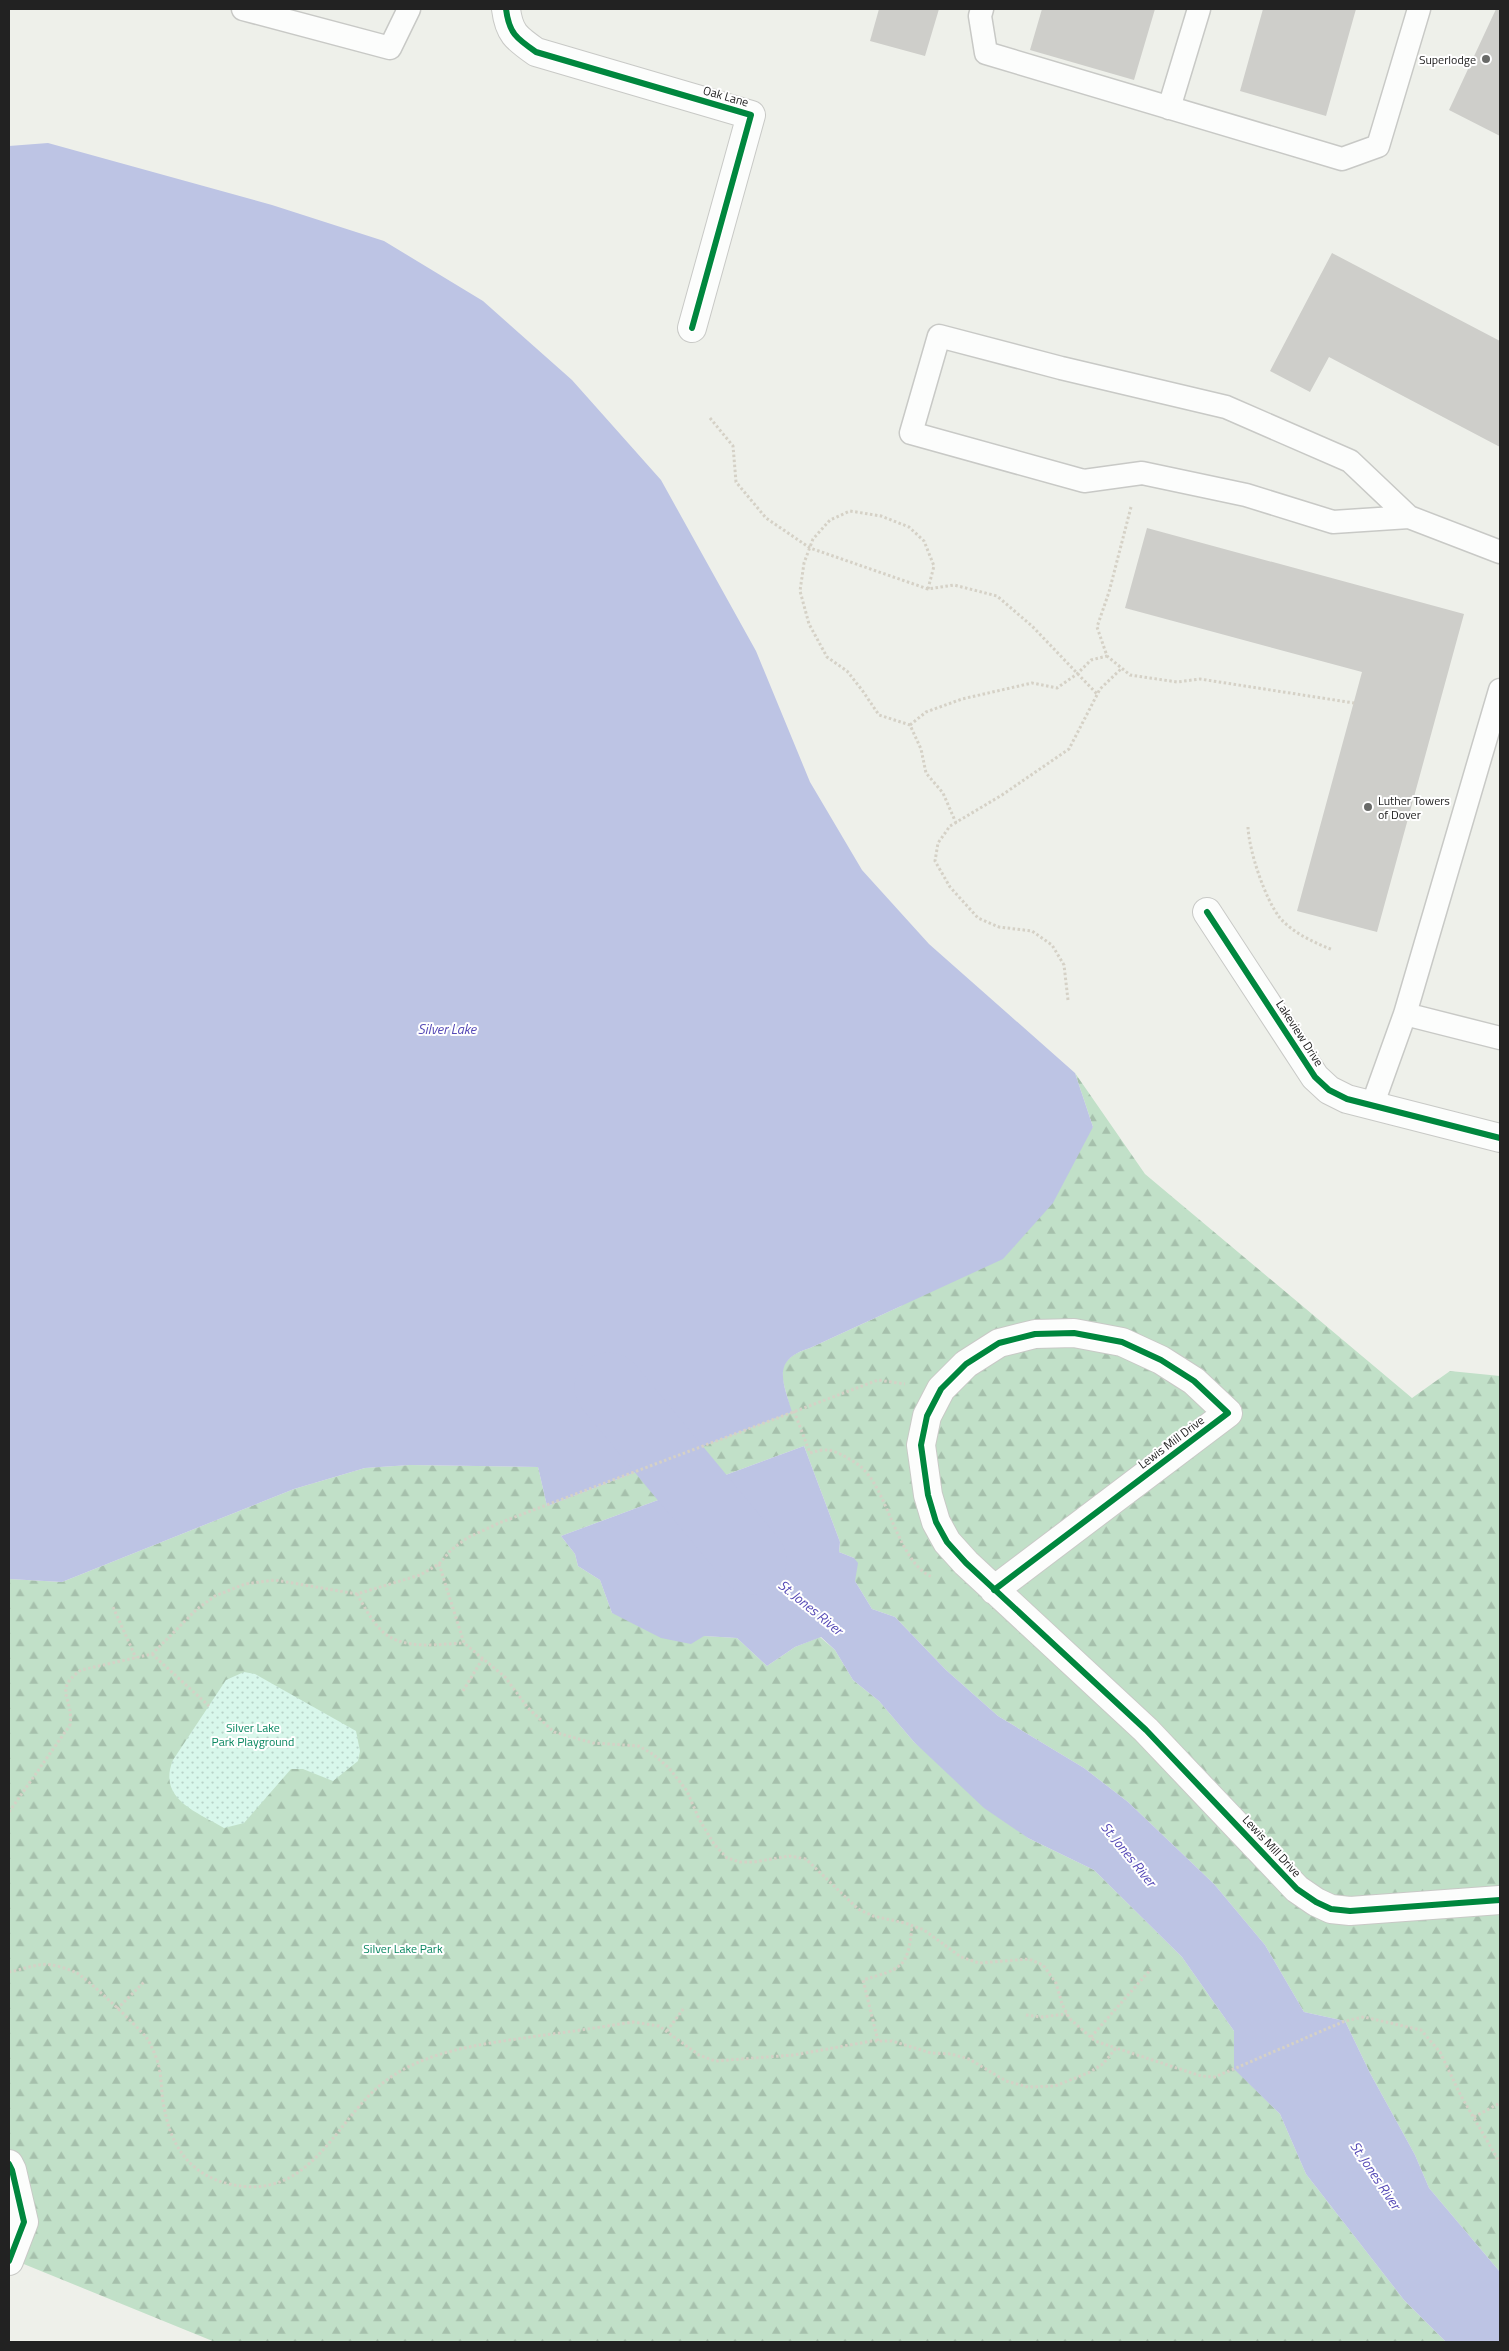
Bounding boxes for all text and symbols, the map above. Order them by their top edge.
place label: Superlodge [1419,50,1476,69]
marker: Superlodge [1480,53,1492,65]
street label: Oak Lane [701,80,751,112]
place label: Luther Towers of Dover [1378,791,1450,824]
marker: Luther Towers of Dover [1362,801,1374,813]
street label: Lakeview Drive [1271,996,1329,1070]
water label: Silver Lake [418,1018,478,1039]
street label: Lewis Mill Drive [1134,1411,1208,1473]
water label: St. Jones River [774,1574,849,1641]
park label: Silver Lake Park Playground [212,1718,294,1751]
street label: Lewis Mill Drive [1238,1811,1306,1881]
water label: St. Jones River [1096,1817,1163,1892]
park label: Silver Lake Park [363,1939,443,1958]
water label: St. Jones River [1346,2137,1407,2214]

